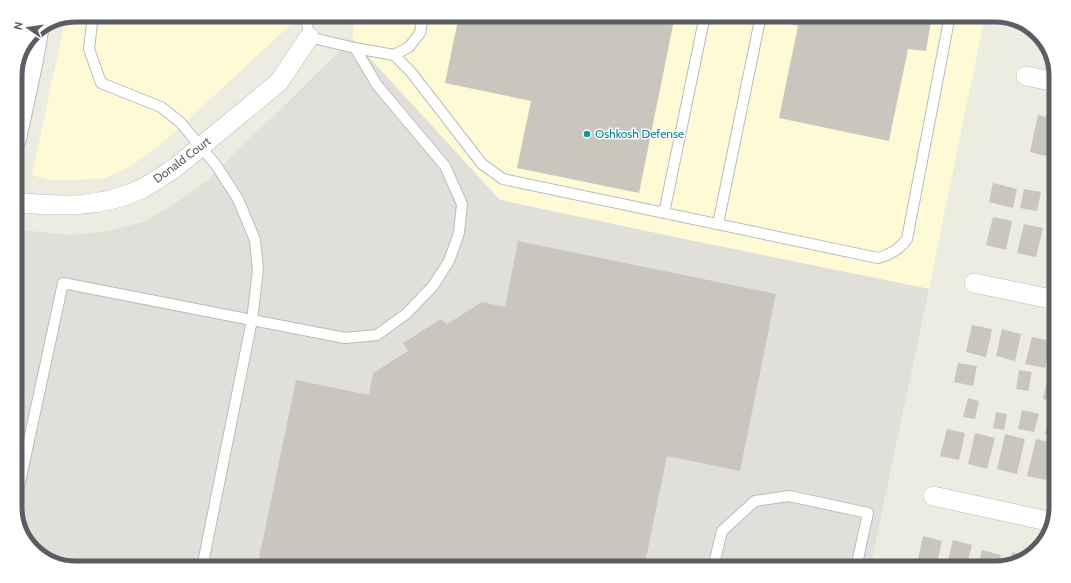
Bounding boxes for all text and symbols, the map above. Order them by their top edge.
north arrow [8,8,48,48]
text: N [11,20,26,31]
place label: Oshkosh Defense [595,126,684,141]
marker: Oshkosh Defense [582,129,592,139]
street label: Donald Court [150,133,213,186]

